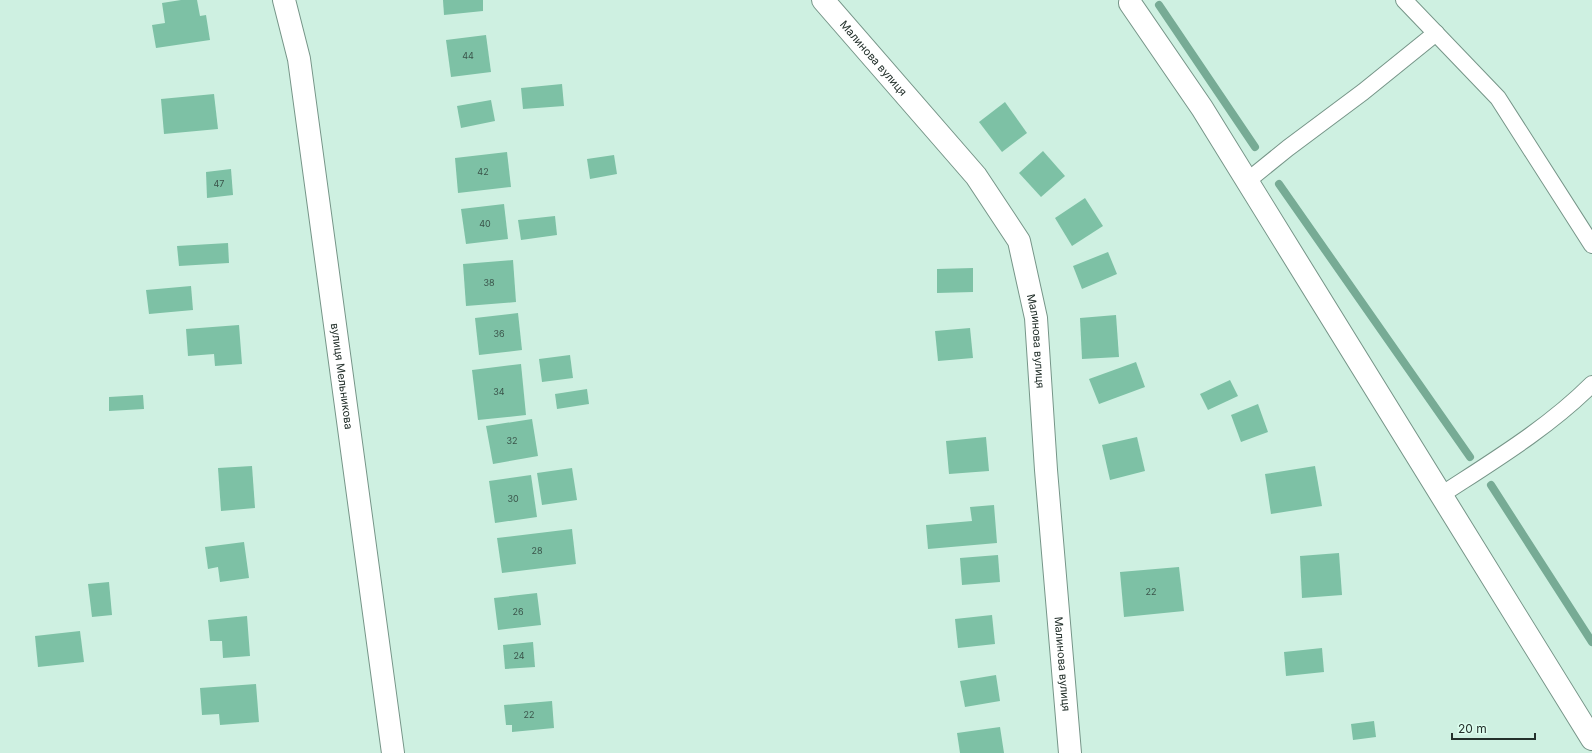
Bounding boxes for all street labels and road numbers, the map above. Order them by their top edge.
street label: Малинова вулиця [837,18,910,99]
street label: Малинова вулиця [1024,293,1048,389]
street label: вулиця Мельникова [328,322,356,430]
street label: Малинова вулиця [1051,616,1073,712]

